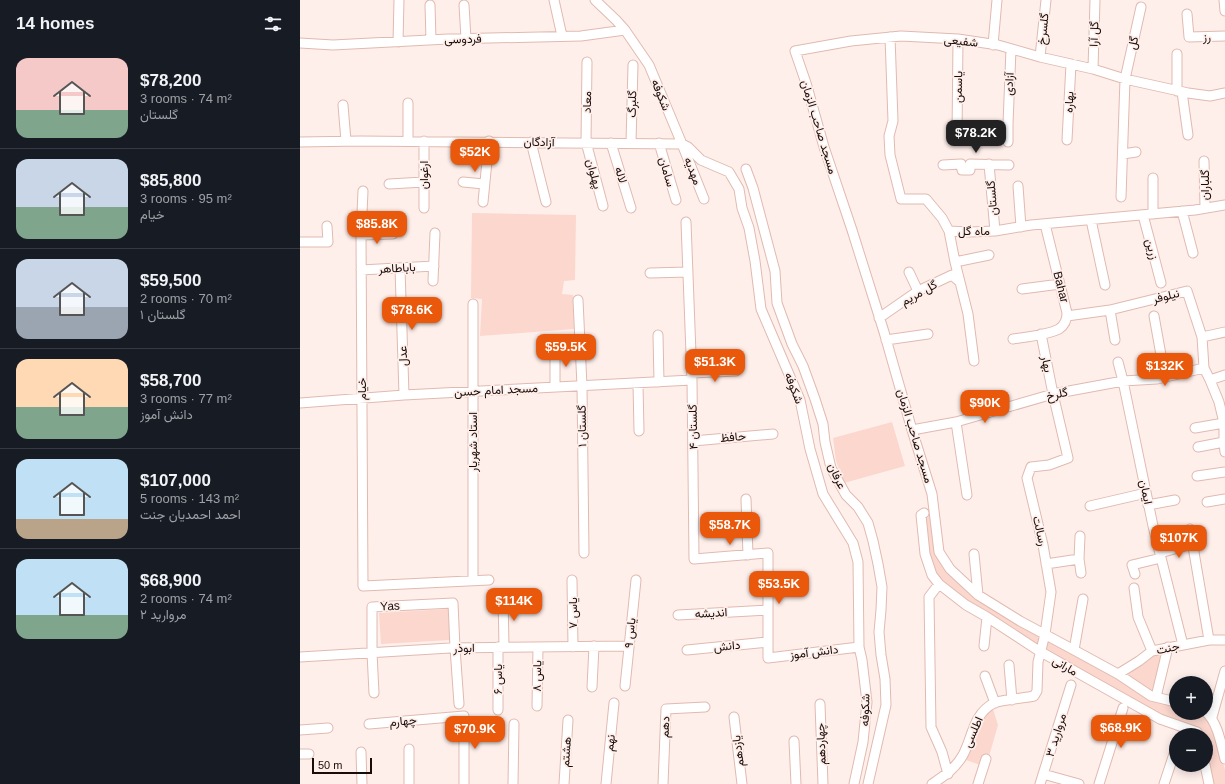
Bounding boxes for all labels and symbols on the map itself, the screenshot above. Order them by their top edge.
street label: گلسرخ [1034,12,1054,46]
street label: گل آرا [1087,21,1102,47]
street label: رز [1202,30,1211,45]
street label: فردوسی [444,32,482,47]
street label: شفیعی [943,32,979,51]
street label: گل [1125,35,1142,51]
street label: یاسمن [951,71,966,103]
street label: آزادی [1001,71,1018,96]
street label: شکوفه [647,77,674,113]
street label: مسجد صاحب الزمان [797,78,840,176]
street label: گلبرگ [625,90,640,118]
street label: معاد [580,91,594,113]
street label: بهاره [1061,91,1078,113]
pin: $78.2K [943,120,1009,154]
street label: آزادگان [523,135,556,150]
pin: $52K [451,139,499,173]
street label: مهدیه [680,155,705,187]
street label: سامان [656,156,678,188]
street label: پهلوان [582,157,605,191]
street label: ارغوان [417,161,432,189]
street label: لاله [612,165,630,185]
street label: گلباران [1198,170,1213,200]
street label: گلستان [983,180,1001,216]
pin: $85.8K [344,211,410,245]
street label: ماه گل [958,224,990,239]
street label: زرین [1142,237,1161,261]
street label: باباطاهر [377,260,416,277]
street label: Bahar [1050,270,1072,304]
street label: گل مریم [899,277,940,309]
street label: نیلوفر [1150,286,1181,307]
pin: $78.6K [379,297,445,331]
pin: $59.5K [533,334,599,368]
street label: عدل [396,346,411,366]
pin: $51.3K [682,349,748,383]
street label: بهار [1037,353,1055,374]
pin: $132K [1137,353,1193,387]
street label: شکوفه [781,370,806,406]
street label: خیام [355,378,370,400]
street label: مسجد امام حسن [454,381,538,400]
street label: گلرخ [1045,385,1070,405]
street label: مسجد صاحب الزمان [893,387,936,485]
pin: $90K [961,390,1009,424]
street label: گلستان ۴ [686,404,700,450]
street label: گلستان ۱ [575,405,589,447]
street label: استاد شهریار [466,412,481,473]
street label: حافظ [720,429,746,445]
street label: عرفان [824,461,849,492]
street label: ایمان [1137,478,1155,506]
pin: $58.7K [697,512,763,546]
street label: رسالت [1029,515,1050,548]
pin: $107K [1151,525,1207,559]
pin: $53.5K [746,571,812,605]
pin: $114K [486,588,542,622]
street label: یاس ۷ [566,597,581,629]
street label: Yas [380,598,400,614]
street label: اندیشه [694,605,728,621]
street label: یاس ۹ [621,617,640,649]
street label: دانش [713,638,741,655]
street label: جنت [1155,639,1181,657]
street label: ابوذر [452,641,475,656]
street label: دانش آموز [788,642,839,663]
street label: مارانی [1049,653,1080,680]
street label: یاس ۸ [530,660,545,692]
street label: یاس ۶ [491,664,506,694]
street label: شکوفه [857,693,874,727]
street label: مروارید ۳ [1043,712,1070,759]
street label: چهارم [389,713,417,730]
street label: اطلسی [960,714,987,750]
pin: $68.9K [1088,715,1154,749]
pin: $70.9K [442,716,508,750]
street label: دهم [657,716,674,738]
street label: چهاردهم [813,723,830,765]
street label: نهم [602,734,619,752]
street label: یازدهم [729,734,748,768]
street label: هشتم [558,736,575,768]
scale bar [312,756,372,775]

